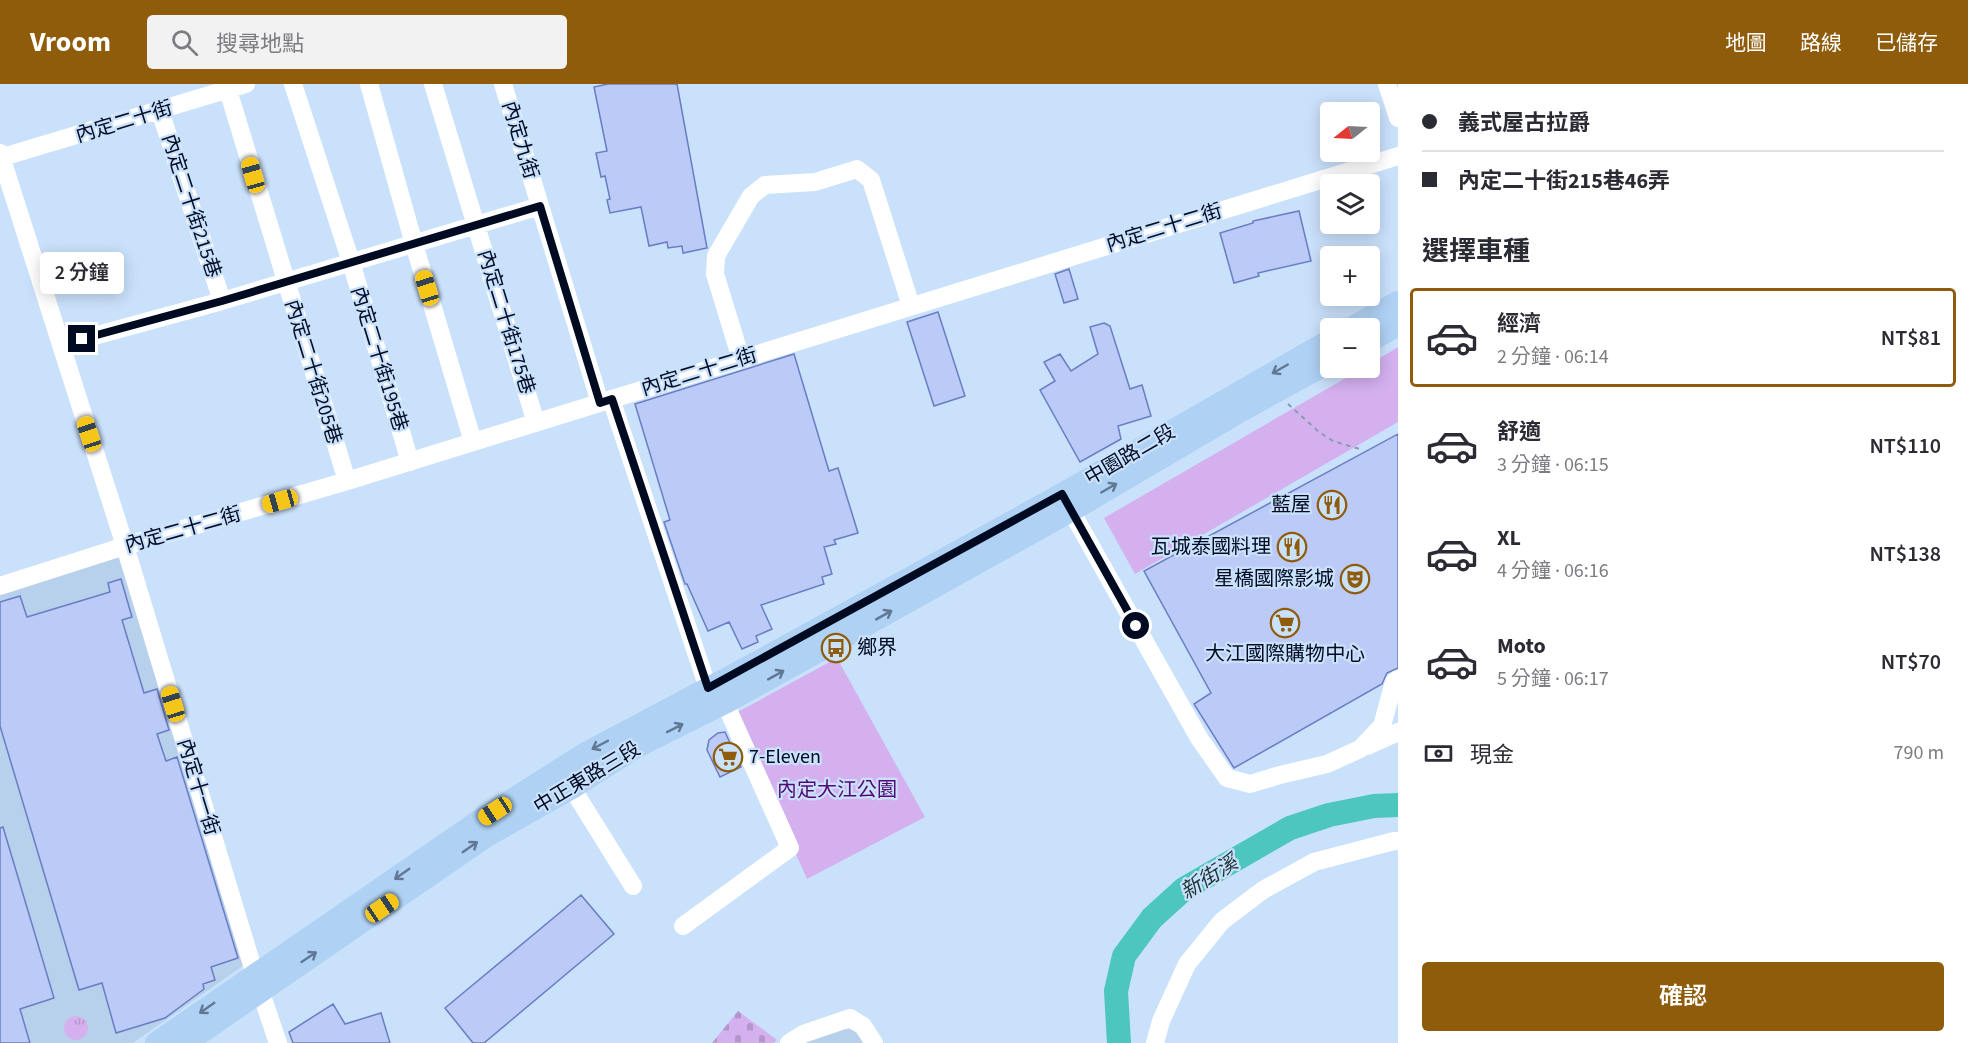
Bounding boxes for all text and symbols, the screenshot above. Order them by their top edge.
search box [147,15,567,69]
text: Vroom [30,22,111,62]
icon: search [168,26,201,59]
text: 搜尋地點 [216,28,304,60]
text: 地圖 [1725,28,1767,58]
text: 路線 [1800,28,1842,58]
text: 已儲存 [1875,28,1938,58]
street label: 內定二十街 [72,94,176,150]
street label: 內定九街 [495,98,545,182]
north arrow [1320,102,1380,162]
map controls [1320,102,1380,378]
text: 義式屋古拉爵 [1458,107,1590,139]
street label: 內定二十街215巷 [155,130,227,282]
car [239,155,267,195]
text: 內定二十街215巷46弄 [1458,165,1670,197]
button: layers [1320,174,1380,234]
street label: 內定二十二街 [1103,197,1225,259]
text: 選擇車種 [1422,232,1530,271]
street label: 內定二十街175巷 [471,246,541,398]
button: + [1320,246,1380,306]
callout: 2 分鐘 [40,252,124,294]
text: 2 分鐘 [55,259,109,287]
car [413,268,441,308]
street label: 內定二十街195巷 [344,283,414,435]
street label: 內定二十街205巷 [278,296,348,448]
text: 經濟 [1497,308,1541,340]
icon: car [1425,311,1479,365]
button: − [1320,318,1380,378]
text: NT$81 [1881,322,1941,354]
route end [68,325,95,352]
street label: 內定二十二街 [638,341,760,403]
text: 2 分鐘 · 06:14 [1497,343,1609,371]
one-way arrow [1272,364,1289,376]
car [75,414,103,454]
text: 舒適 [1497,416,1541,448]
street label: 中園路二段 [1080,418,1180,492]
icon: car [1425,419,1479,473]
text: NT$110 [1869,430,1941,462]
text: 3 分鐘 · 06:15 [1497,451,1609,479]
one-way arrow [1100,482,1117,494]
car [260,487,300,515]
restaurant icon: 藍屋 [1316,489,1348,521]
place label: 藍屋 [1271,491,1311,519]
street label: 內定二十二街 [121,500,245,560]
text: XL [1497,522,1521,554]
icon: car [1425,527,1479,581]
restaurant icon: 瓦城泰國料理 [1276,531,1308,563]
place label: 瓦城泰國料理 [1151,533,1271,561]
text: NT$138 [1869,538,1941,570]
text: 4 分鐘 · 06:16 [1497,557,1609,585]
theatre icon: 星橋國際影城 [1339,563,1371,595]
place label: 星橋國際影城 [1214,565,1334,593]
supermarket icon: 大江國際購物中心 [1269,607,1301,639]
one-way arrow [875,609,892,621]
route start [1122,612,1149,639]
text: Moto [1497,630,1546,662]
bus stop icon: 鄉界 [820,632,852,664]
place label: 鄉界 [857,634,897,662]
icon: car [1425,635,1479,689]
place label: 大江國際購物中心 [1205,640,1365,668]
text: NT$70 [1881,646,1941,678]
text: 5 分鐘 · 06:17 [1497,665,1609,693]
one-way arrow [767,669,784,681]
car [159,684,187,724]
one-way arrow [666,722,683,734]
street label: 內定十一街 [170,735,226,839]
street label: 中正東路三段 [528,735,646,821]
icon: cash [1422,737,1455,770]
text: 現金 [1470,739,1514,771]
text: 790 m [1894,739,1944,767]
one-way arrow [592,740,610,751]
supermarket icon: 7-Eleven [712,741,744,773]
place label: 7-Eleven [749,743,821,771]
park label: 內定大江公園 [777,776,897,804]
car [475,794,515,828]
one-way arrow [462,841,478,853]
water label: 新街溪 [1174,846,1246,906]
one-way arrow [394,868,410,880]
car [362,890,402,926]
one-way arrow [301,951,318,964]
button: 確認 [1422,962,1944,1031]
one-way arrow [200,1002,216,1014]

